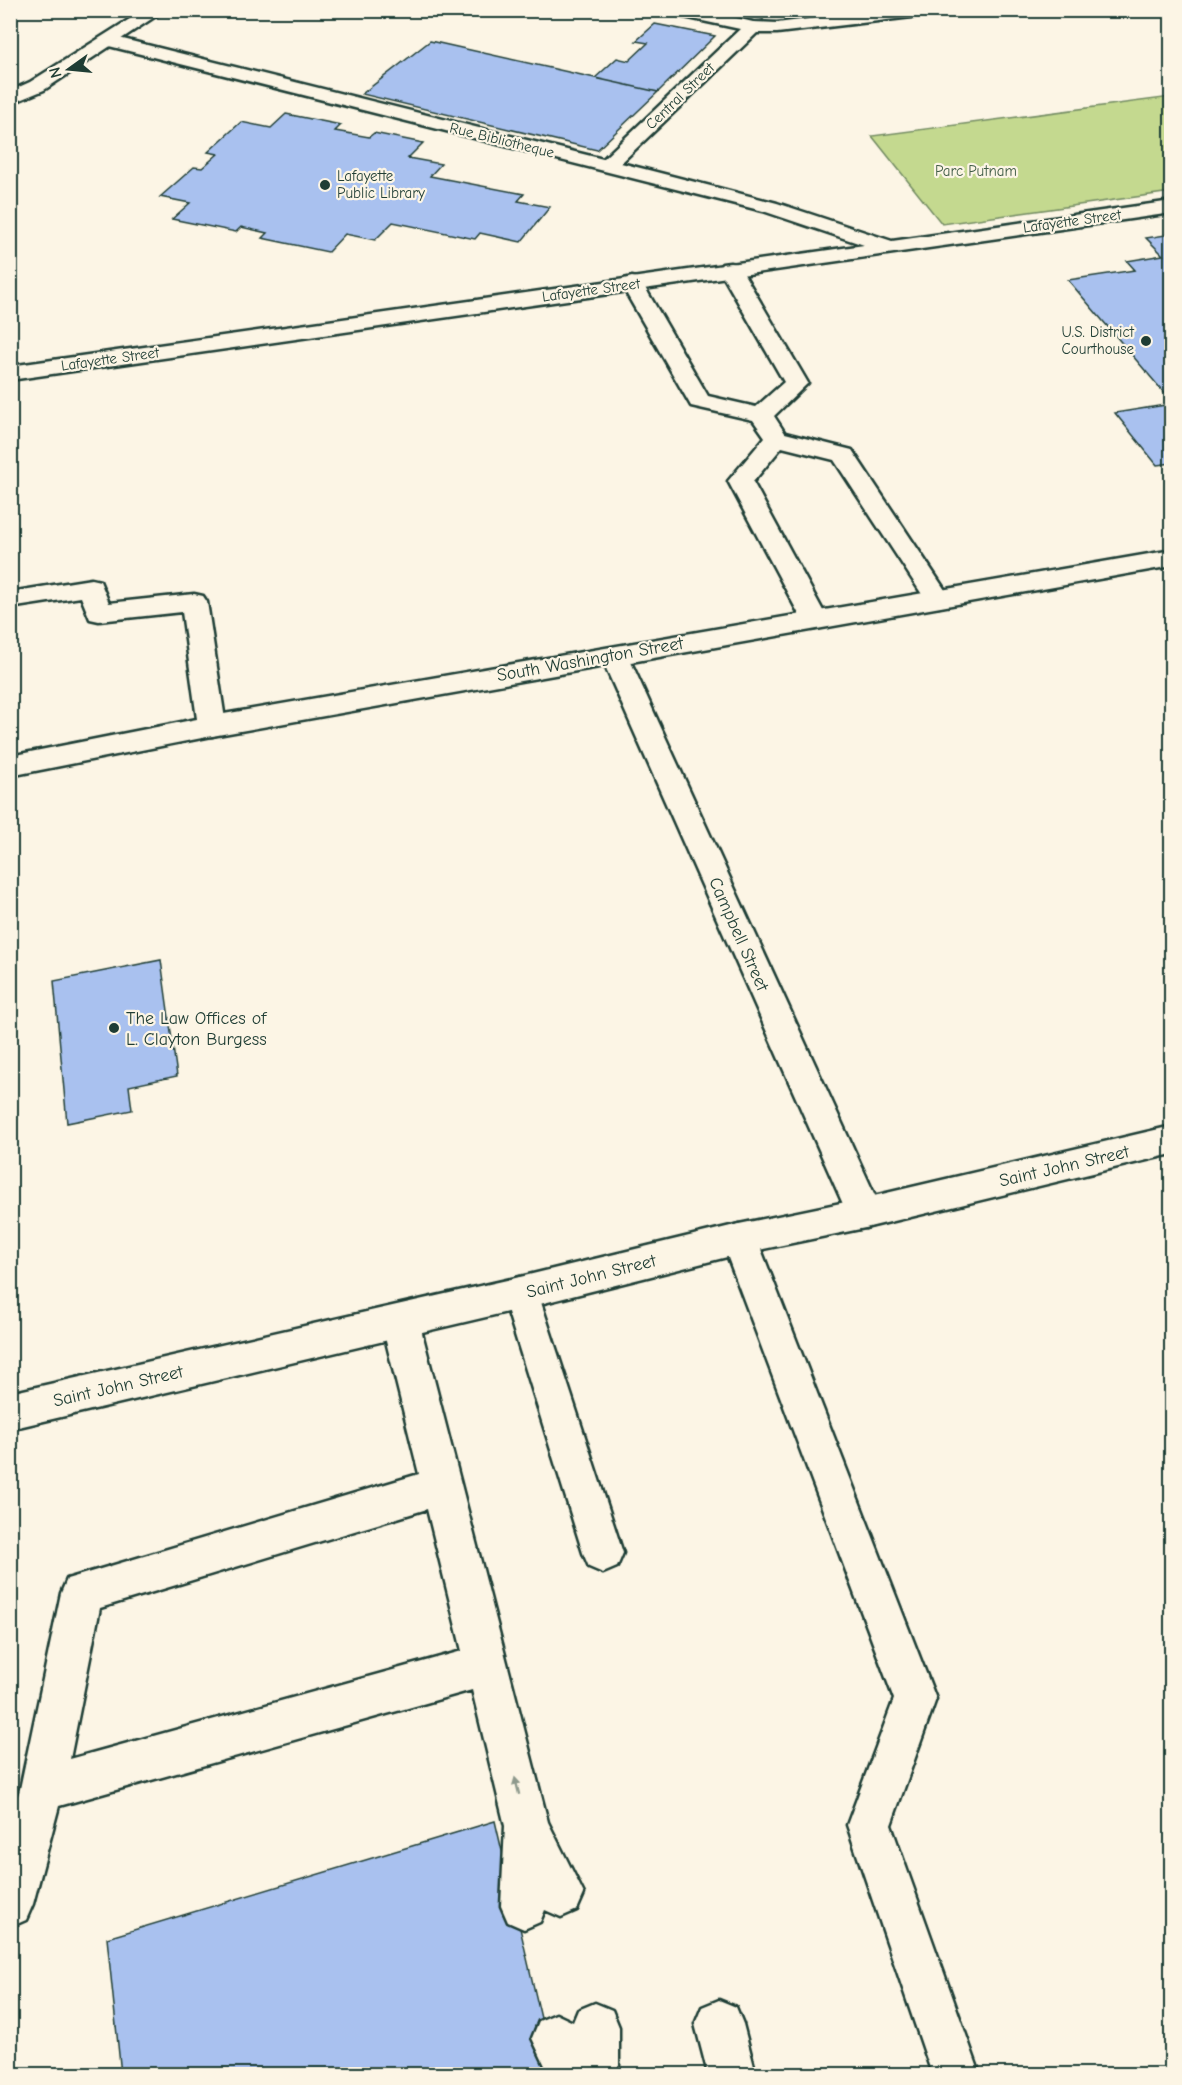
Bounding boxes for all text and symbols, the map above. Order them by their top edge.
north arrow [39,39,99,99]
street label: Central Street [642,58,719,133]
text: N [45,65,66,80]
street label: Rue Bibliotheque [448,118,557,162]
park label: Parc Putnam [935,162,1017,180]
place label: Lafayette Public Library [337,167,425,202]
marker: Lafayette Public Library [318,178,332,192]
street label: Lafayette Street [1022,205,1123,237]
street label: Lafayette Street [541,274,642,306]
place label: U.S. District Courthouse [1062,323,1135,358]
marker: U.S. District Courthouse [1139,334,1153,348]
street label: Lafayette Street [60,343,161,375]
street label: South Washington Street [495,633,686,686]
street label: Campbell Street [704,874,773,995]
place label: The Law Offices of L. Clayton Burgess [126,1008,267,1050]
marker: The Law Offices of L. Clayton Burgess [107,1021,121,1035]
street label: Saint John Street [997,1141,1132,1192]
street label: Saint John Street [524,1250,659,1303]
street label: Saint John Street [51,1361,186,1412]
one-way arrow [511,1777,521,1795]

